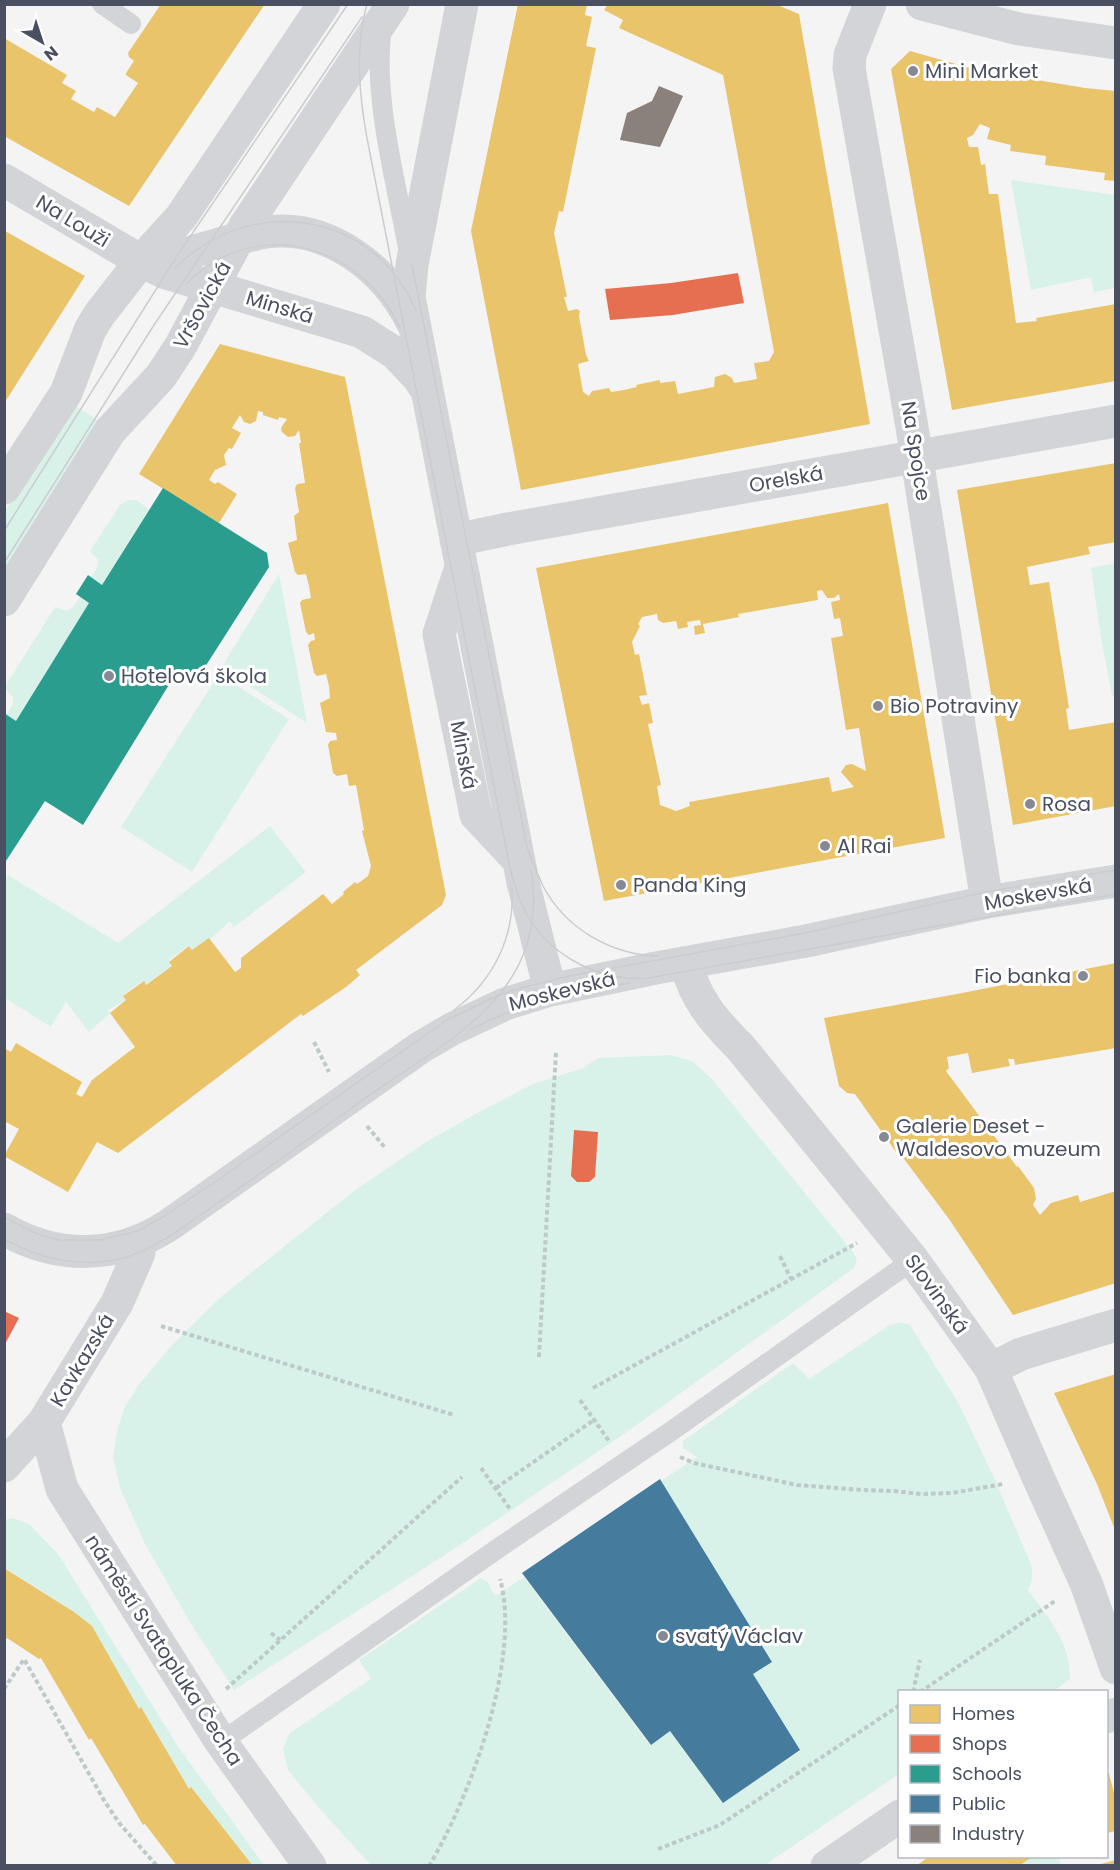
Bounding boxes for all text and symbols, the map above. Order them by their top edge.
north arrow [12,12,72,72]
text: N [39,41,63,66]
place label: Mini Market [925,57,1038,85]
marker: Mini Market [906,64,920,78]
street label: Na Louži [31,188,115,254]
street label: Vršovická [166,256,238,354]
street label: Minská [243,283,317,331]
street label: Na Spojce [894,399,938,503]
street label: Orelská [747,459,825,499]
place label: Hotelová škola [121,662,267,690]
marker: Hotelová škola [102,669,116,683]
place label: Bio Potraviny [890,692,1018,720]
marker: Bio Potraviny [871,699,885,713]
street label: Minská [444,718,484,792]
place label: Rosa [1042,790,1091,818]
marker: Rosa [1023,797,1037,811]
place label: Al Rai [837,832,891,860]
marker: Al Rai [818,839,832,853]
place label: Panda King [633,871,747,899]
street label: Moskevská [982,871,1094,917]
marker: Panda King [614,878,628,892]
place label: Fio banka [974,962,1071,990]
street label: Moskevská [506,964,618,1018]
marker: Fio banka [1076,969,1090,983]
place label: Galerie Deset - Waldesovo muzeum [896,1112,1101,1163]
marker: Galerie Deset - Waldesovo muzeum [877,1130,891,1144]
street label: Slovinská [898,1248,976,1340]
street label: Kavkazská [43,1308,121,1412]
street label: náměstí Svatopluka Čecha [79,1529,249,1771]
place label: svatý Václav [675,1622,803,1650]
marker: svatý Václav [656,1629,670,1643]
legend [898,1690,1108,1858]
text: Homes [952,1701,1015,1726]
text: Shops [952,1731,1007,1756]
text: Schools [952,1761,1022,1786]
text: Public [952,1791,1006,1816]
text: Industry [952,1821,1024,1846]

